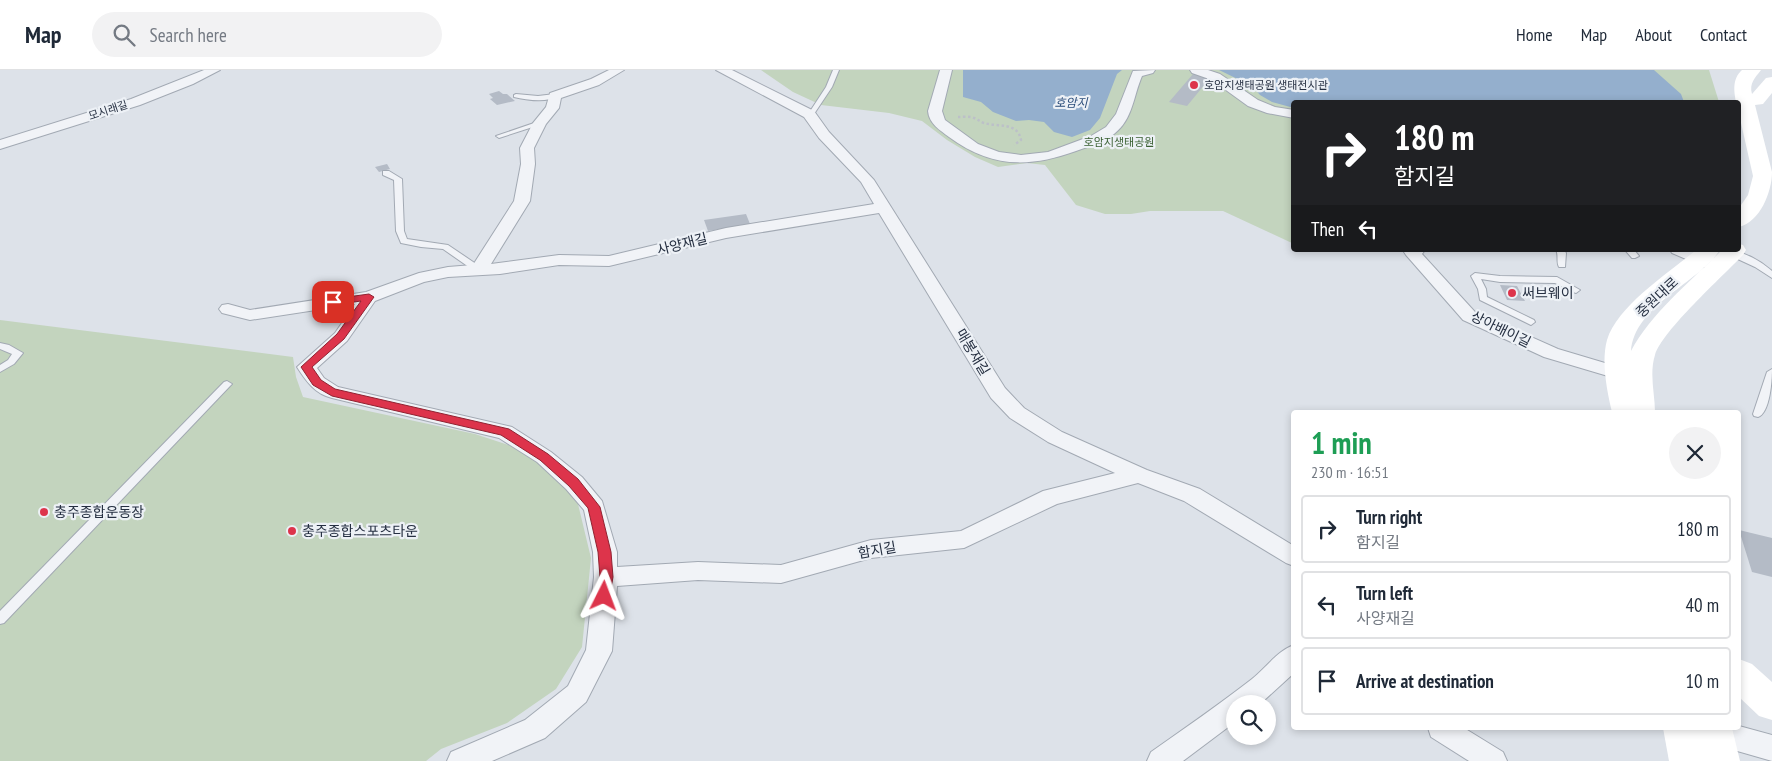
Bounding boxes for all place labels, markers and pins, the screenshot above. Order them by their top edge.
place label: 호암지생태공원 생태전시관 [1204,78,1328,92]
marker: 호암지생태공원 생태전시관 [1188,79,1200,91]
pin [312,281,354,323]
place label: 써브웨이 [1522,284,1574,302]
marker: 써브웨이 [1506,287,1518,299]
place label: 충주종합운동장 [54,503,144,521]
marker: 충주종합운동장 [38,506,50,518]
place label: 충주종합스포츠타운 [302,522,418,540]
marker: 충주종합스포츠타운 [286,525,298,537]

